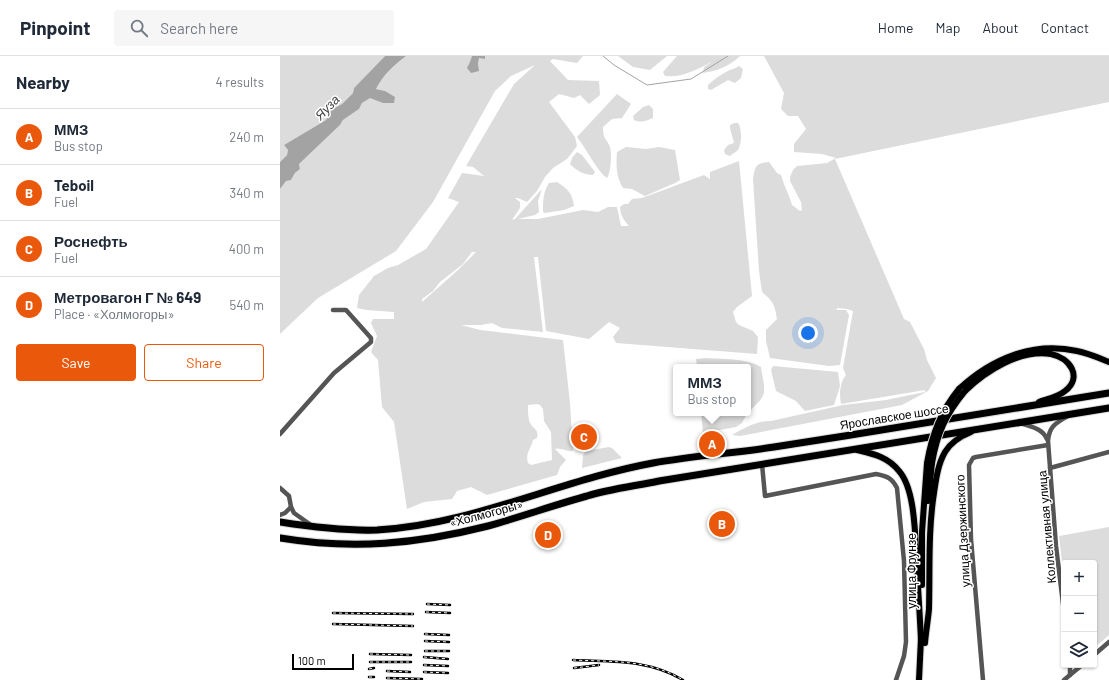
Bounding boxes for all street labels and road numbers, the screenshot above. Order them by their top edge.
street label: Ярославское шоссе [839,400,950,433]
street label: Коллективная улица [1034,470,1059,584]
street label: улица Дзержинского [952,474,973,588]
street label: «Холмогоры» [448,496,524,530]
street label: улица Фрунзе [904,533,919,609]

